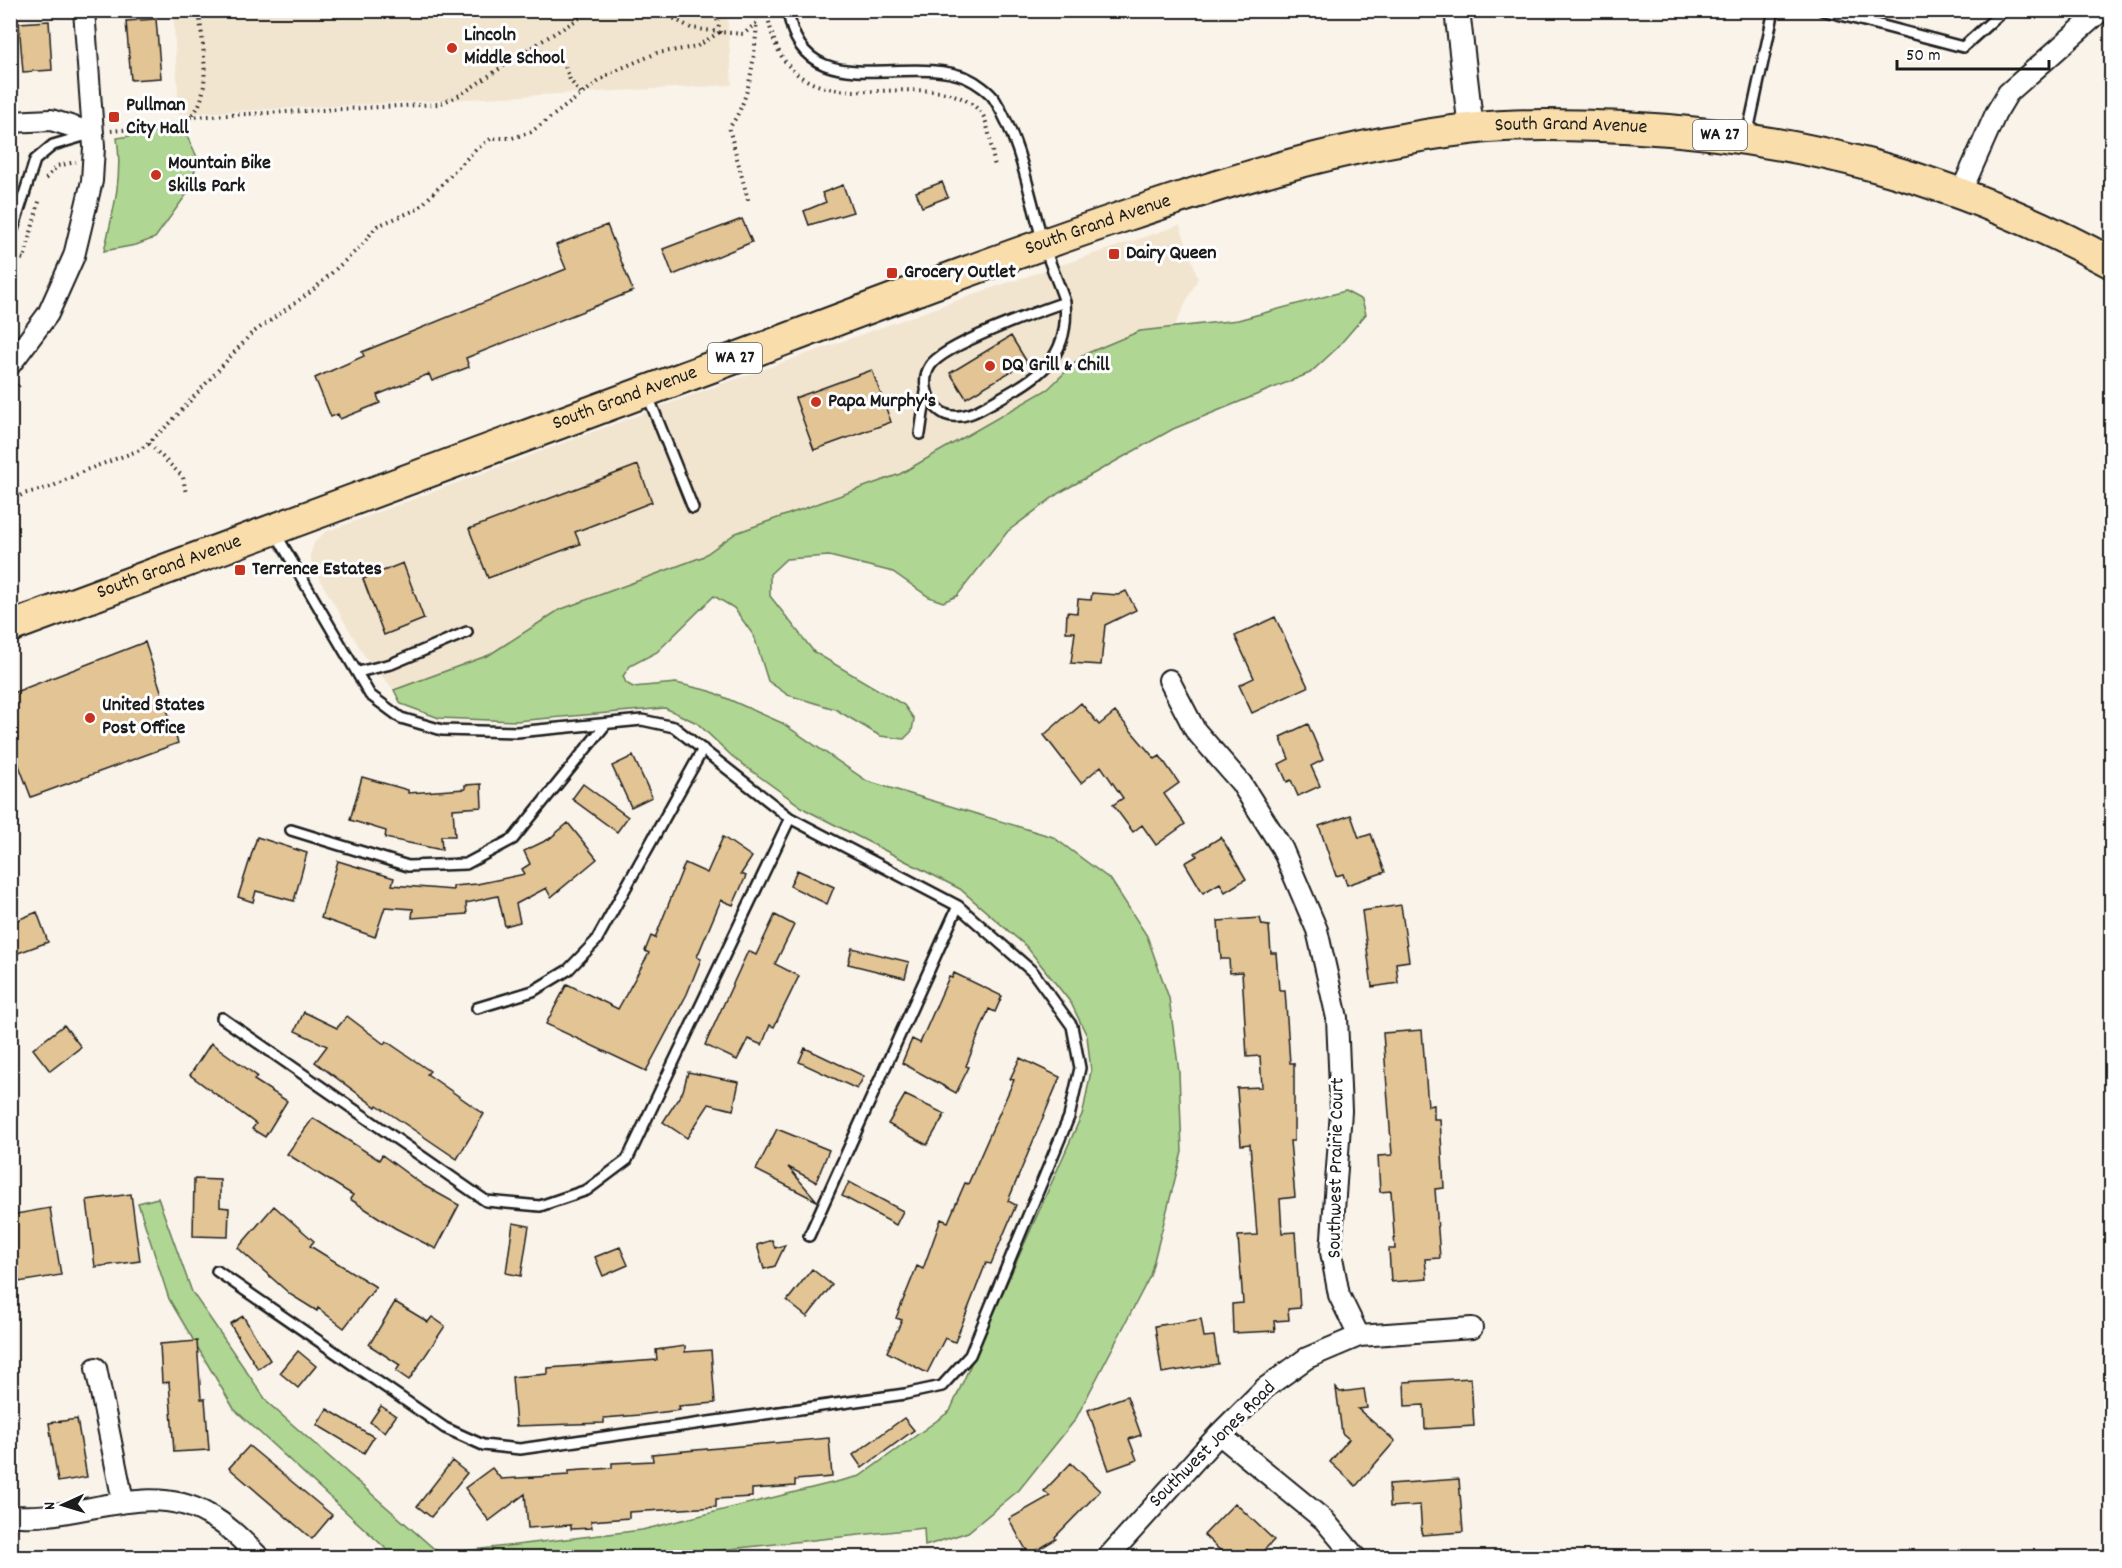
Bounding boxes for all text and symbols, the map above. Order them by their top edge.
place label: Lincoln Middle School [464,22,565,73]
scale bar [1897,33,2048,71]
marker: Lincoln Middle School [445,41,459,55]
text: 50 m [1906,44,1941,69]
place label: Pullman City Hall [126,92,189,143]
marker: Pullman City Hall [107,110,121,124]
street label: South Grand Avenue [1494,111,1648,142]
road number: WA 27 [1693,120,1747,150]
place label: Mountain Bike Skills Park [168,150,271,201]
marker: Mountain Bike Skills Park [149,168,163,182]
street label: South Grand Avenue [1022,187,1175,263]
place label: Dairy Queen [1126,240,1217,268]
marker: Dairy Queen [1107,247,1121,261]
place label: Grocery Outlet [904,259,1016,287]
marker: Grocery Outlet [885,266,899,280]
road number: WA 27 [708,343,762,373]
place label: DQ Grill & Chill [1002,352,1110,380]
street label: South Grand Avenue [549,359,702,438]
marker: DQ Grill & Chill [983,359,997,373]
place label: Papa Murphy's [828,388,936,416]
marker: Papa Murphy's [809,395,823,409]
street label: South Grand Avenue [93,528,246,607]
place label: Terrence Estates [252,556,382,584]
marker: Terrence Estates [233,563,247,577]
place label: United States Post Office [102,692,205,743]
marker: United States Post Office [83,711,97,725]
street label: Southwest Prairie Court [1321,1077,1353,1259]
street label: Southwest Jones Road [1143,1375,1283,1515]
north arrow [33,1475,93,1535]
text: N [39,1501,62,1511]

